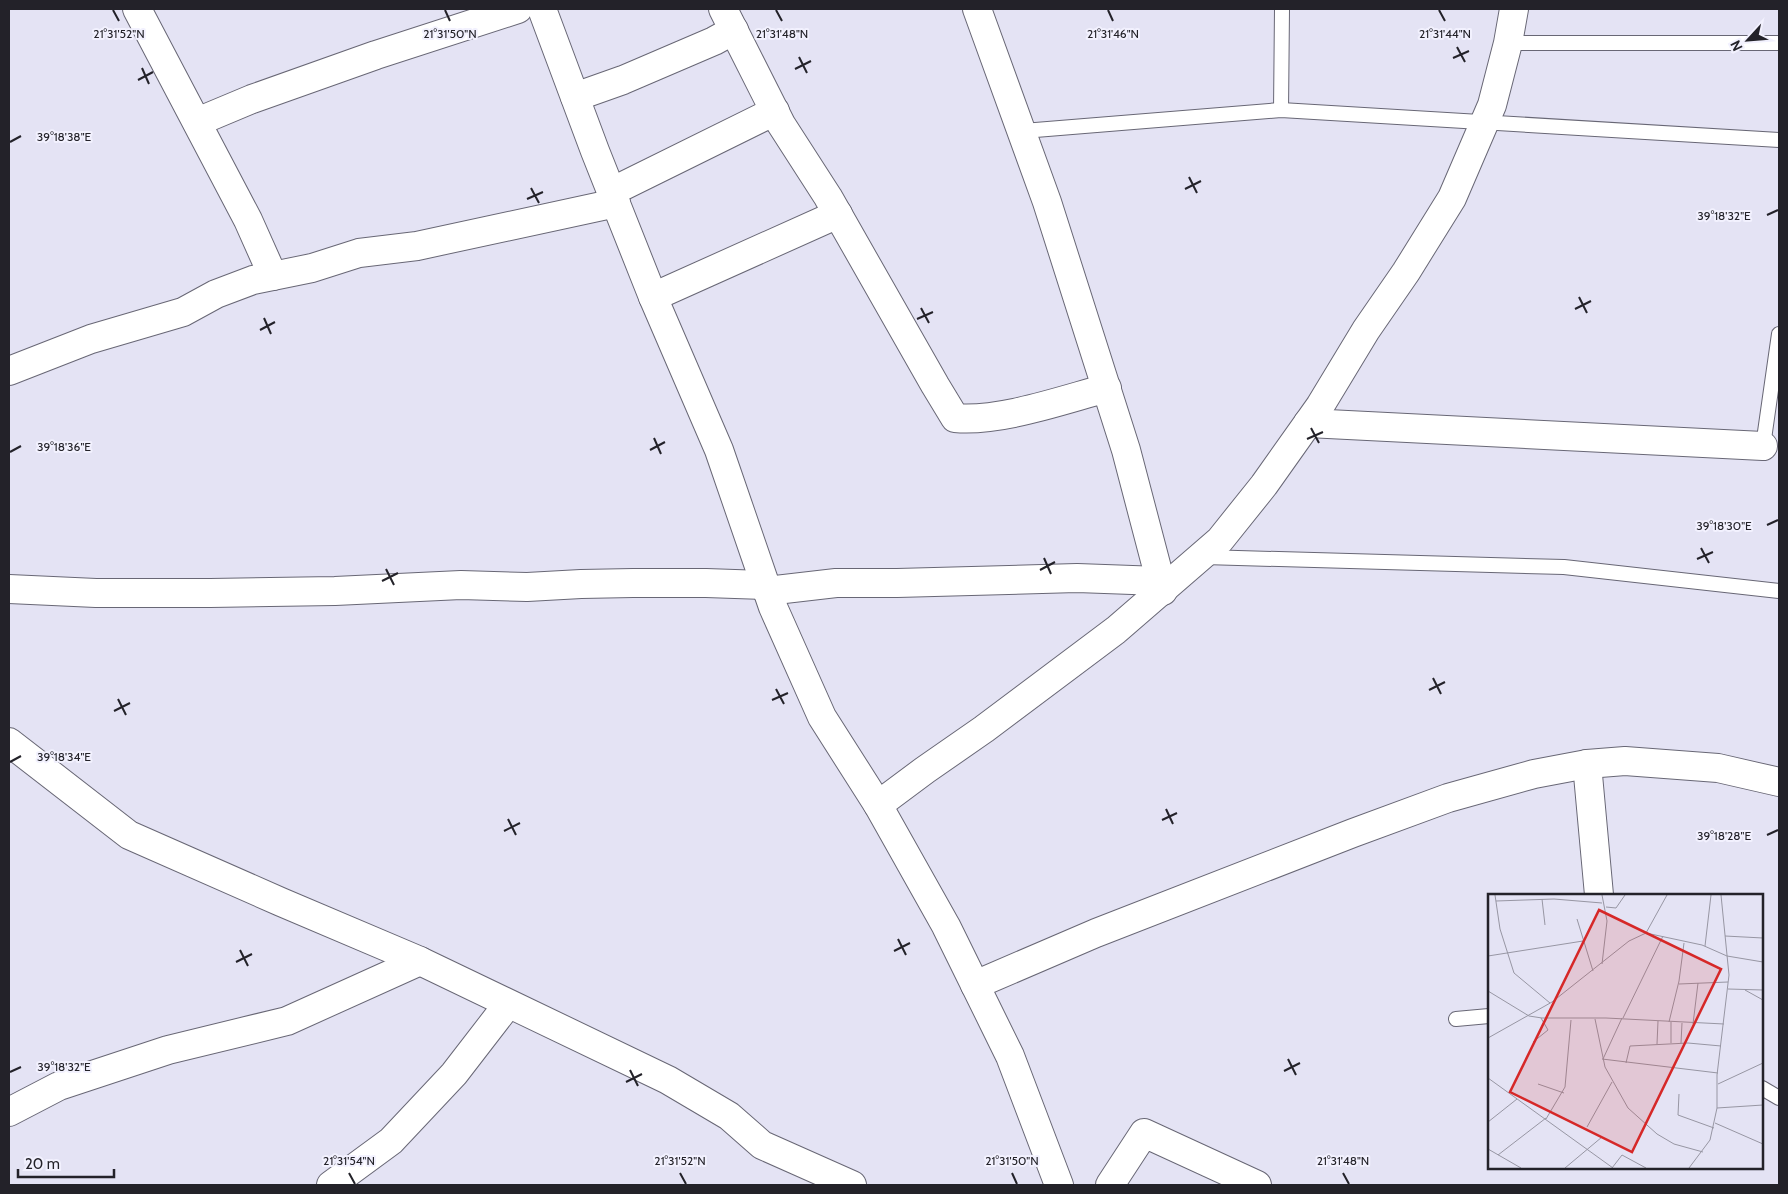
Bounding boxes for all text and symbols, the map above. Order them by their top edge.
north arrow [1723,15,1773,65]
text: 21°31'52"N [93,26,145,41]
text: 21°31'50"N [423,26,477,41]
text: 21°31'48"N [756,26,808,41]
text: 21°31'46"N [1087,26,1139,41]
text: 21°31'44"N [1419,26,1471,41]
text: N [1726,37,1747,54]
text: 39°18'38"E [37,129,92,144]
text: 39°18'32"E [1697,208,1751,223]
text: 39°18'36"E [37,439,91,454]
text: 39°18'30"E [1696,518,1752,533]
text: 39°18'34"E [37,749,91,764]
text: 39°18'28"E [1697,828,1751,843]
inset map [1488,894,1763,1169]
text: 39°18'32"E [37,1059,91,1074]
scale bar [18,1146,114,1178]
text: 21°31'54"N [323,1153,375,1168]
text: 21°31'52"N [654,1153,706,1168]
text: 21°31'50"N [985,1153,1039,1168]
text: 21°31'48"N [1317,1153,1369,1168]
text: 20 m [25,1155,60,1173]

